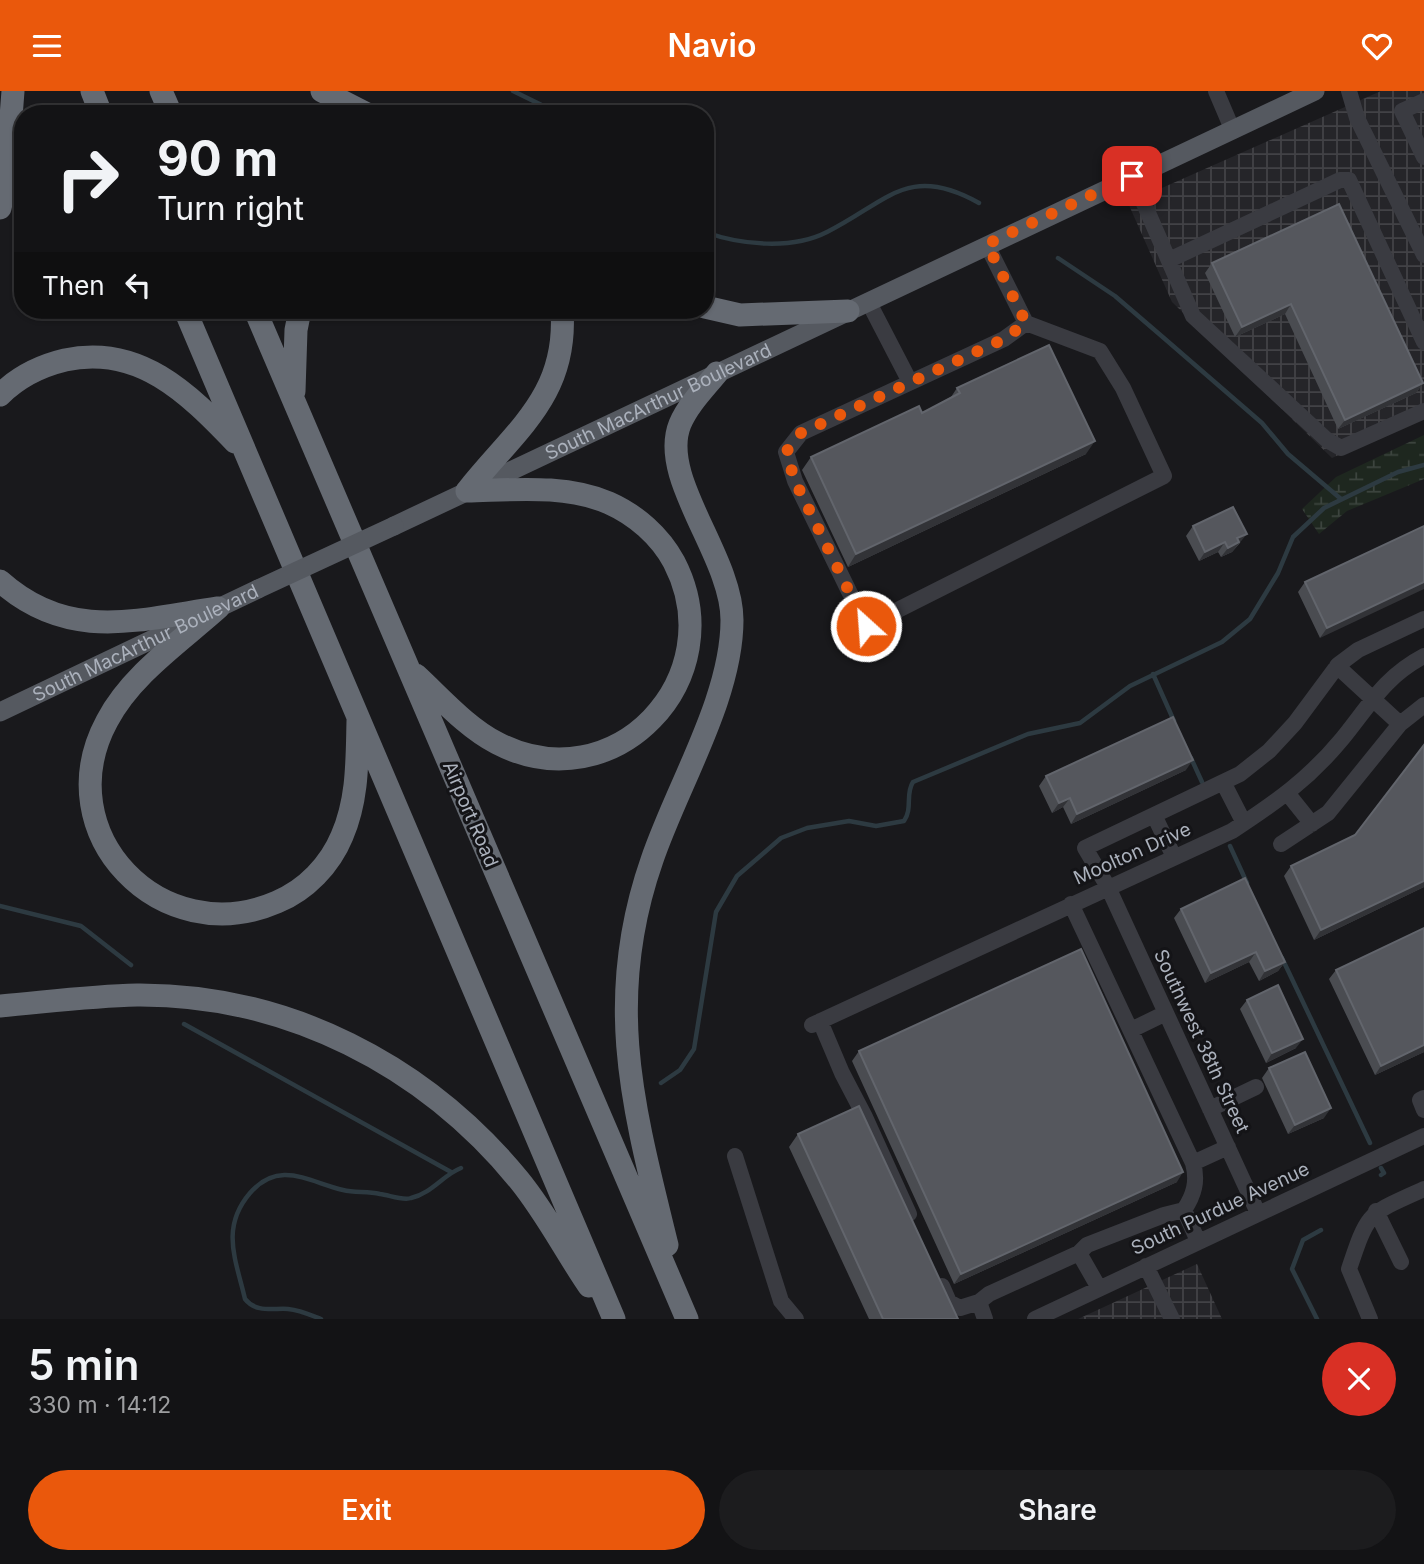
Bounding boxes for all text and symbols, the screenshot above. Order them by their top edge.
text: Navio [668,26,756,65]
icon: menu [28,27,66,65]
icon: heart [1358,27,1396,65]
text: 90 m [157,129,278,188]
icon: right [42,133,133,224]
pin [1102,146,1162,206]
icon: arrive [1113,157,1151,195]
text: Turn right [157,189,304,228]
icon: left [119,266,157,304]
text: Then [42,270,105,301]
street label: South MacArthur Boulevard [541,338,775,465]
street label: South MacArthur Boulevard [29,579,262,707]
position arrow [829,589,903,663]
street label: Airport Road [438,758,503,871]
street label: Moolton Drive [1070,817,1194,890]
street label: Southwest 38th Street [1149,946,1254,1137]
street label: South Purdue Avenue [1128,1157,1313,1260]
text: 5 min [28,1339,140,1390]
button: close [1322,1342,1396,1416]
text: 330 m · 14:12 [28,1391,171,1419]
button: Exit [28,1470,705,1550]
button: Share [719,1470,1396,1550]

